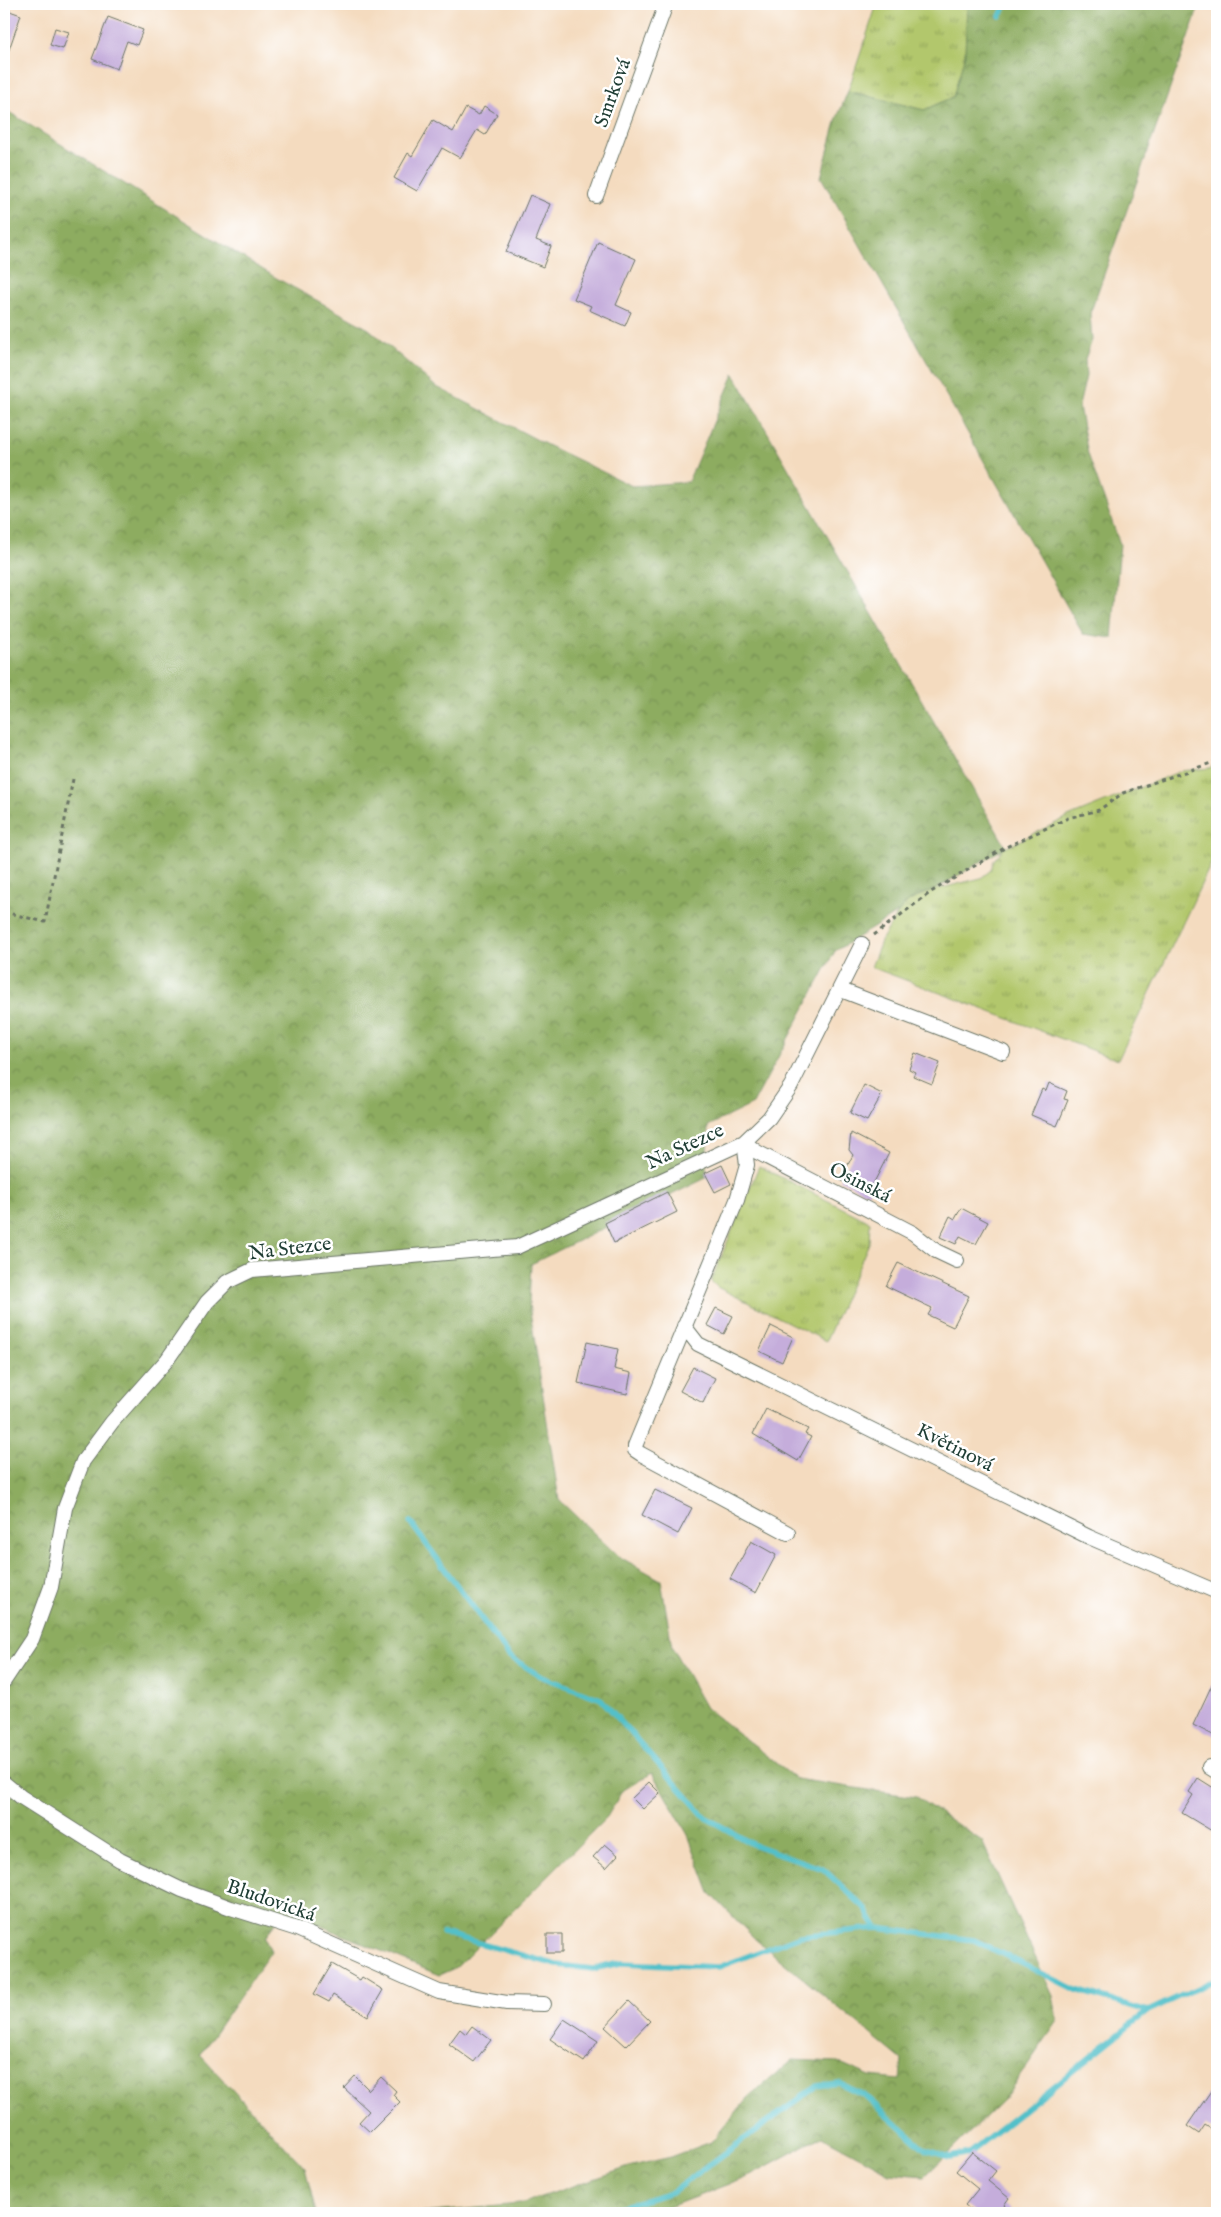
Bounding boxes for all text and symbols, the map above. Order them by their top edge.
street label: Smrková [589,55,637,131]
street label: Na Stezce [642,1118,728,1176]
street label: Osinská [825,1157,895,1209]
street label: Na Stezce [247,1232,333,1266]
street label: Květinová [912,1418,998,1478]
street label: Bludovická [223,1874,319,1928]

